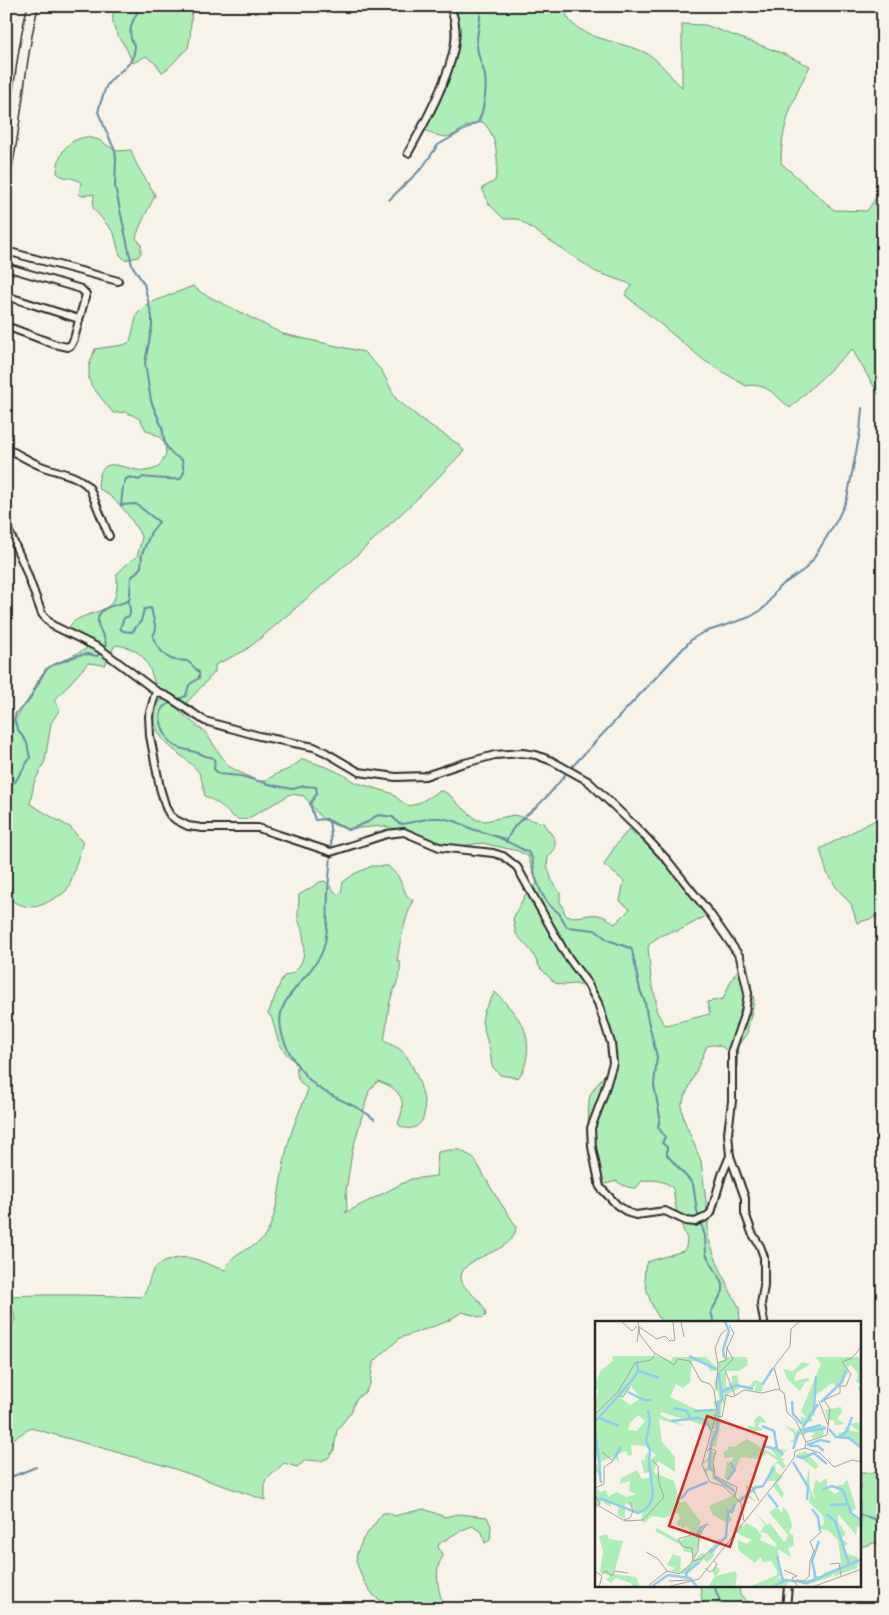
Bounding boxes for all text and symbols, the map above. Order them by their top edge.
inset map [595,1321,862,1588]

